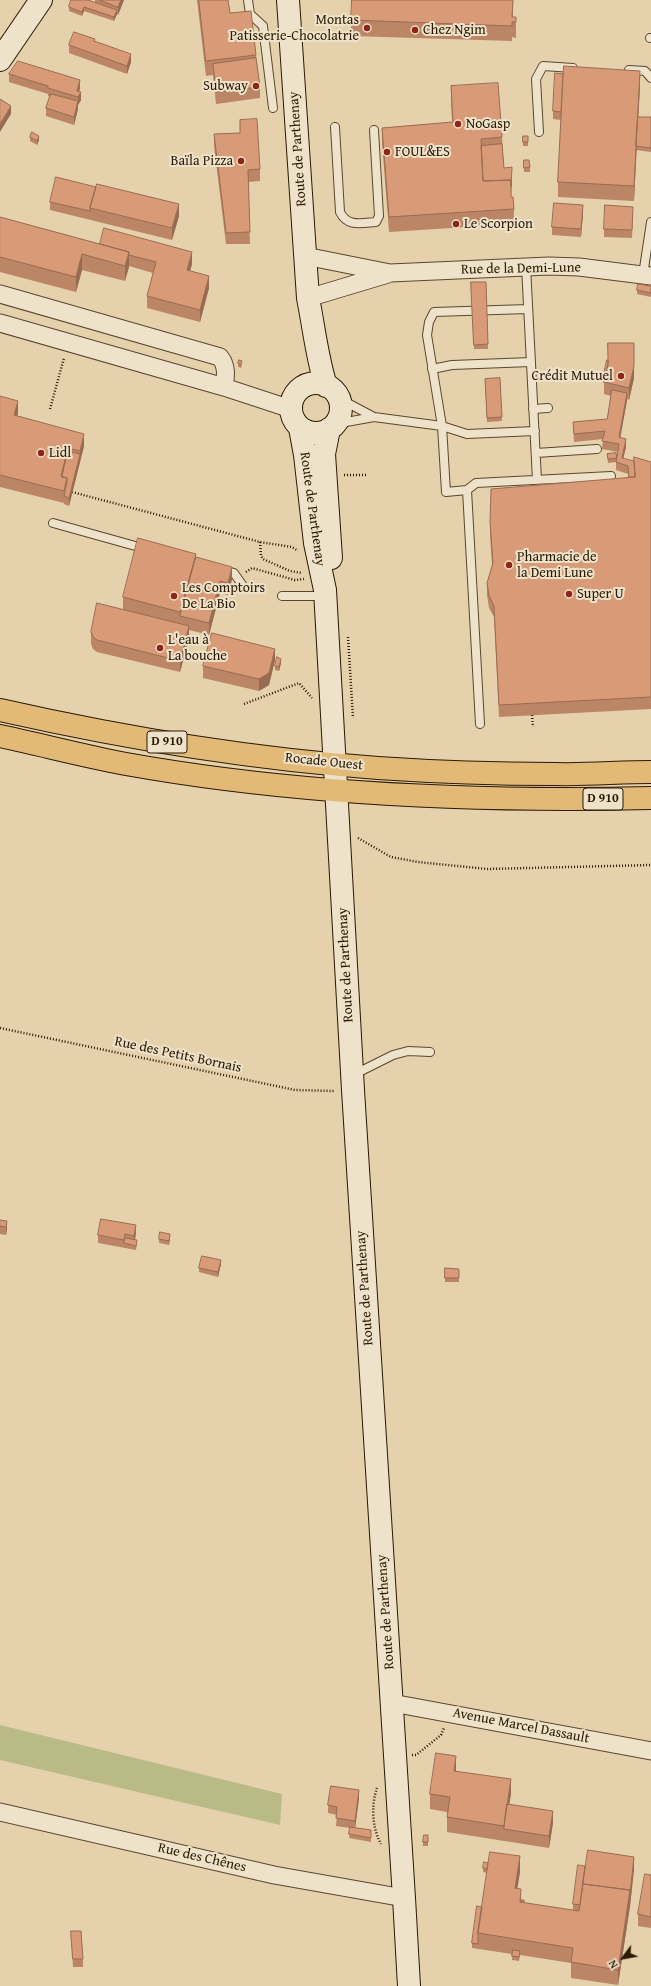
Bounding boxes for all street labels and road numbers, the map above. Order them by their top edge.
street label: Route de Parthenay [286,91,310,207]
street label: Rue de la Demi-Lune [461,260,581,278]
street label: Route de Parthenay [296,451,328,567]
road number: D 910 [147,731,187,753]
street label: Rocade Ouest [284,750,364,774]
road number: D 910 [583,788,623,810]
street label: Route de Parthenay [335,907,357,1023]
street label: Rue des Petits Bornais [113,1033,243,1077]
street label: Route de Parthenay [353,1230,377,1346]
street label: Route de Parthenay [374,1554,398,1670]
street label: Avenue Marcel Dassault [451,1705,591,1747]
street label: Rue des Chênes [156,1840,248,1876]

